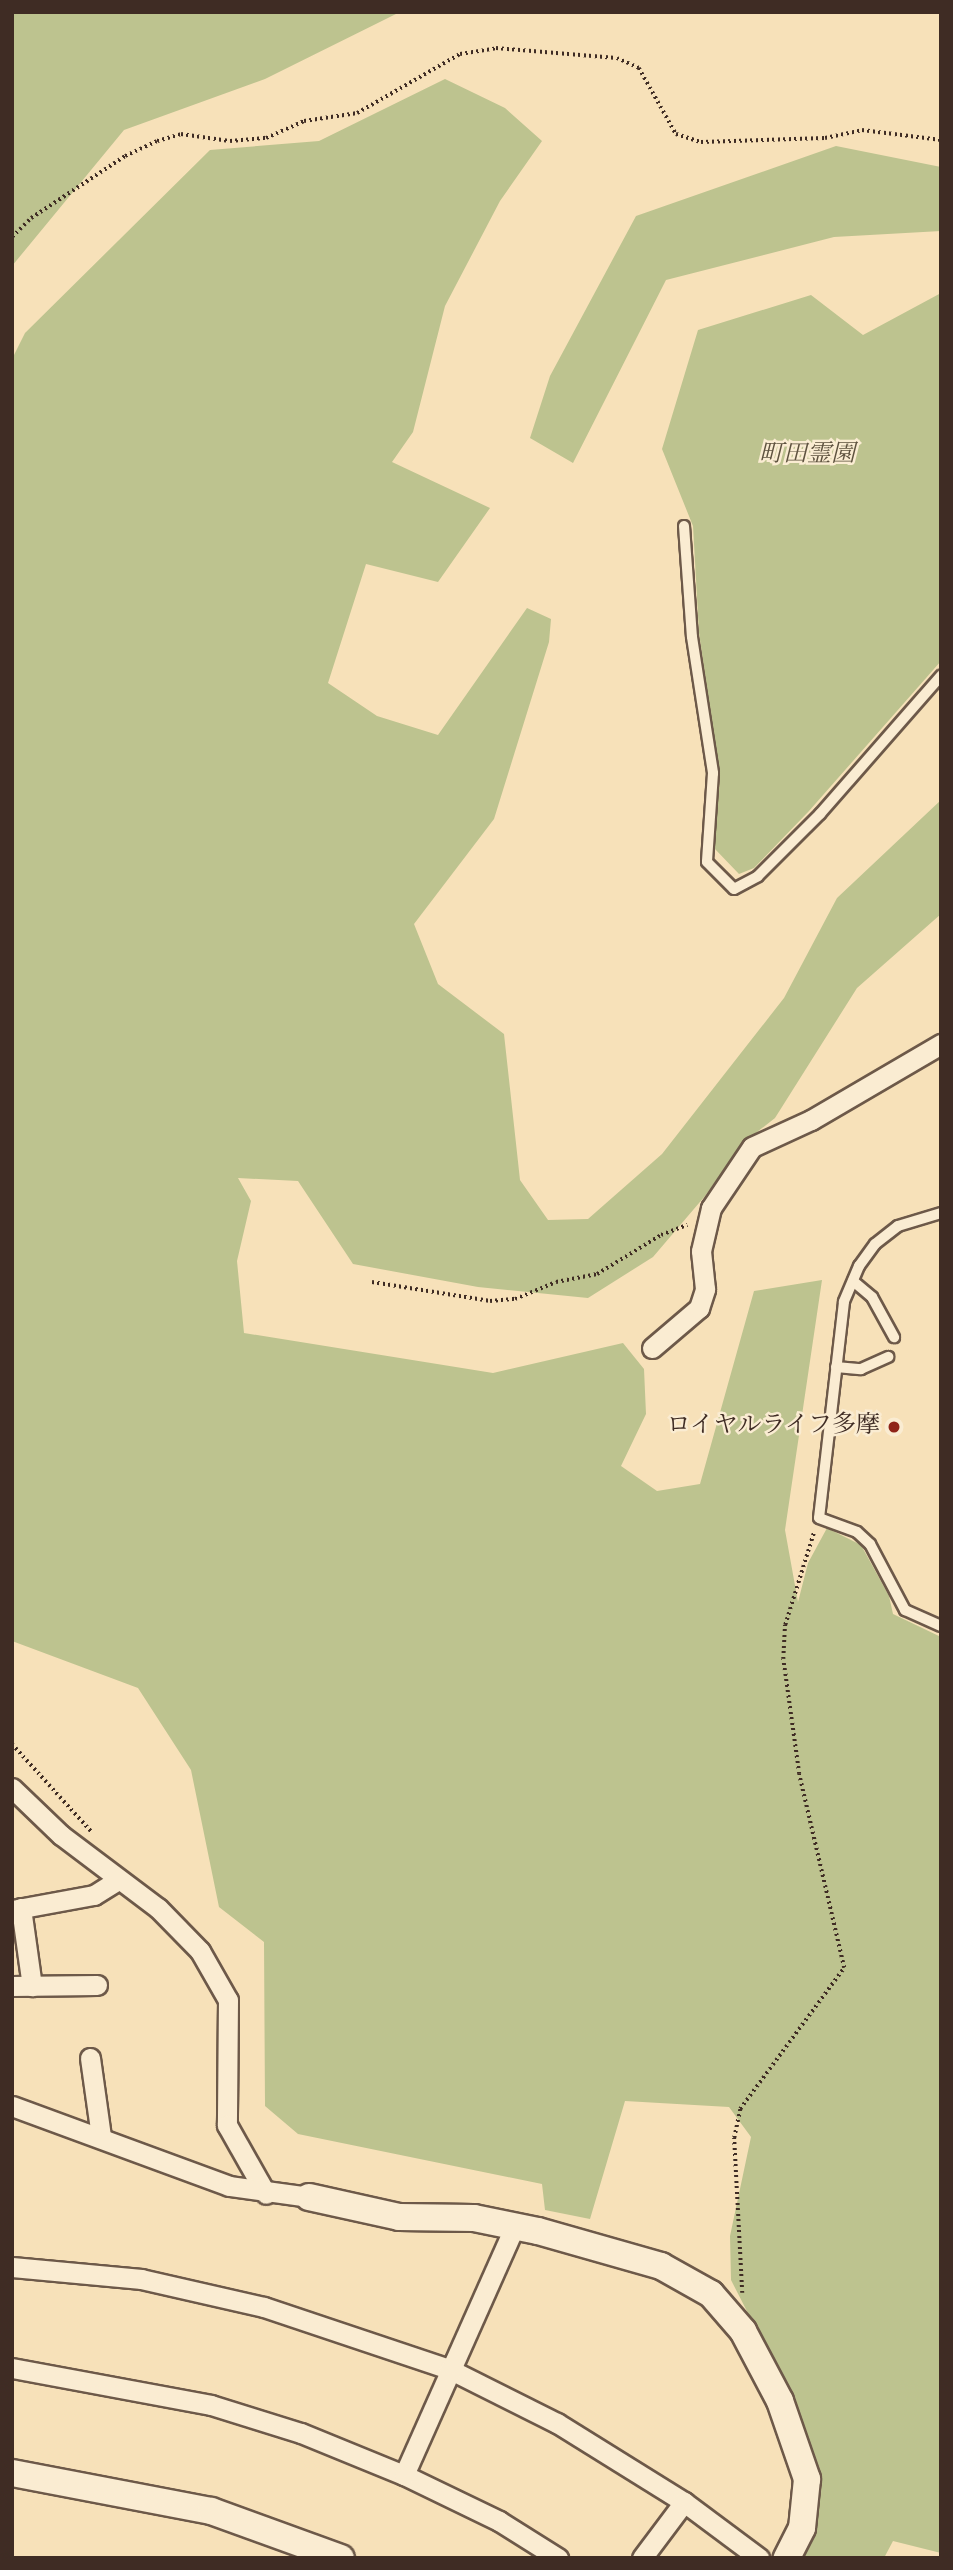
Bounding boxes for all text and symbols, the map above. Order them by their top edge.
park label: 町田霊園 [759,442,855,470]
place label: ロイヤルライフ多摩 [664,1413,880,1441]
marker: ロイヤルライフ多摩 [886,1419,902,1435]

